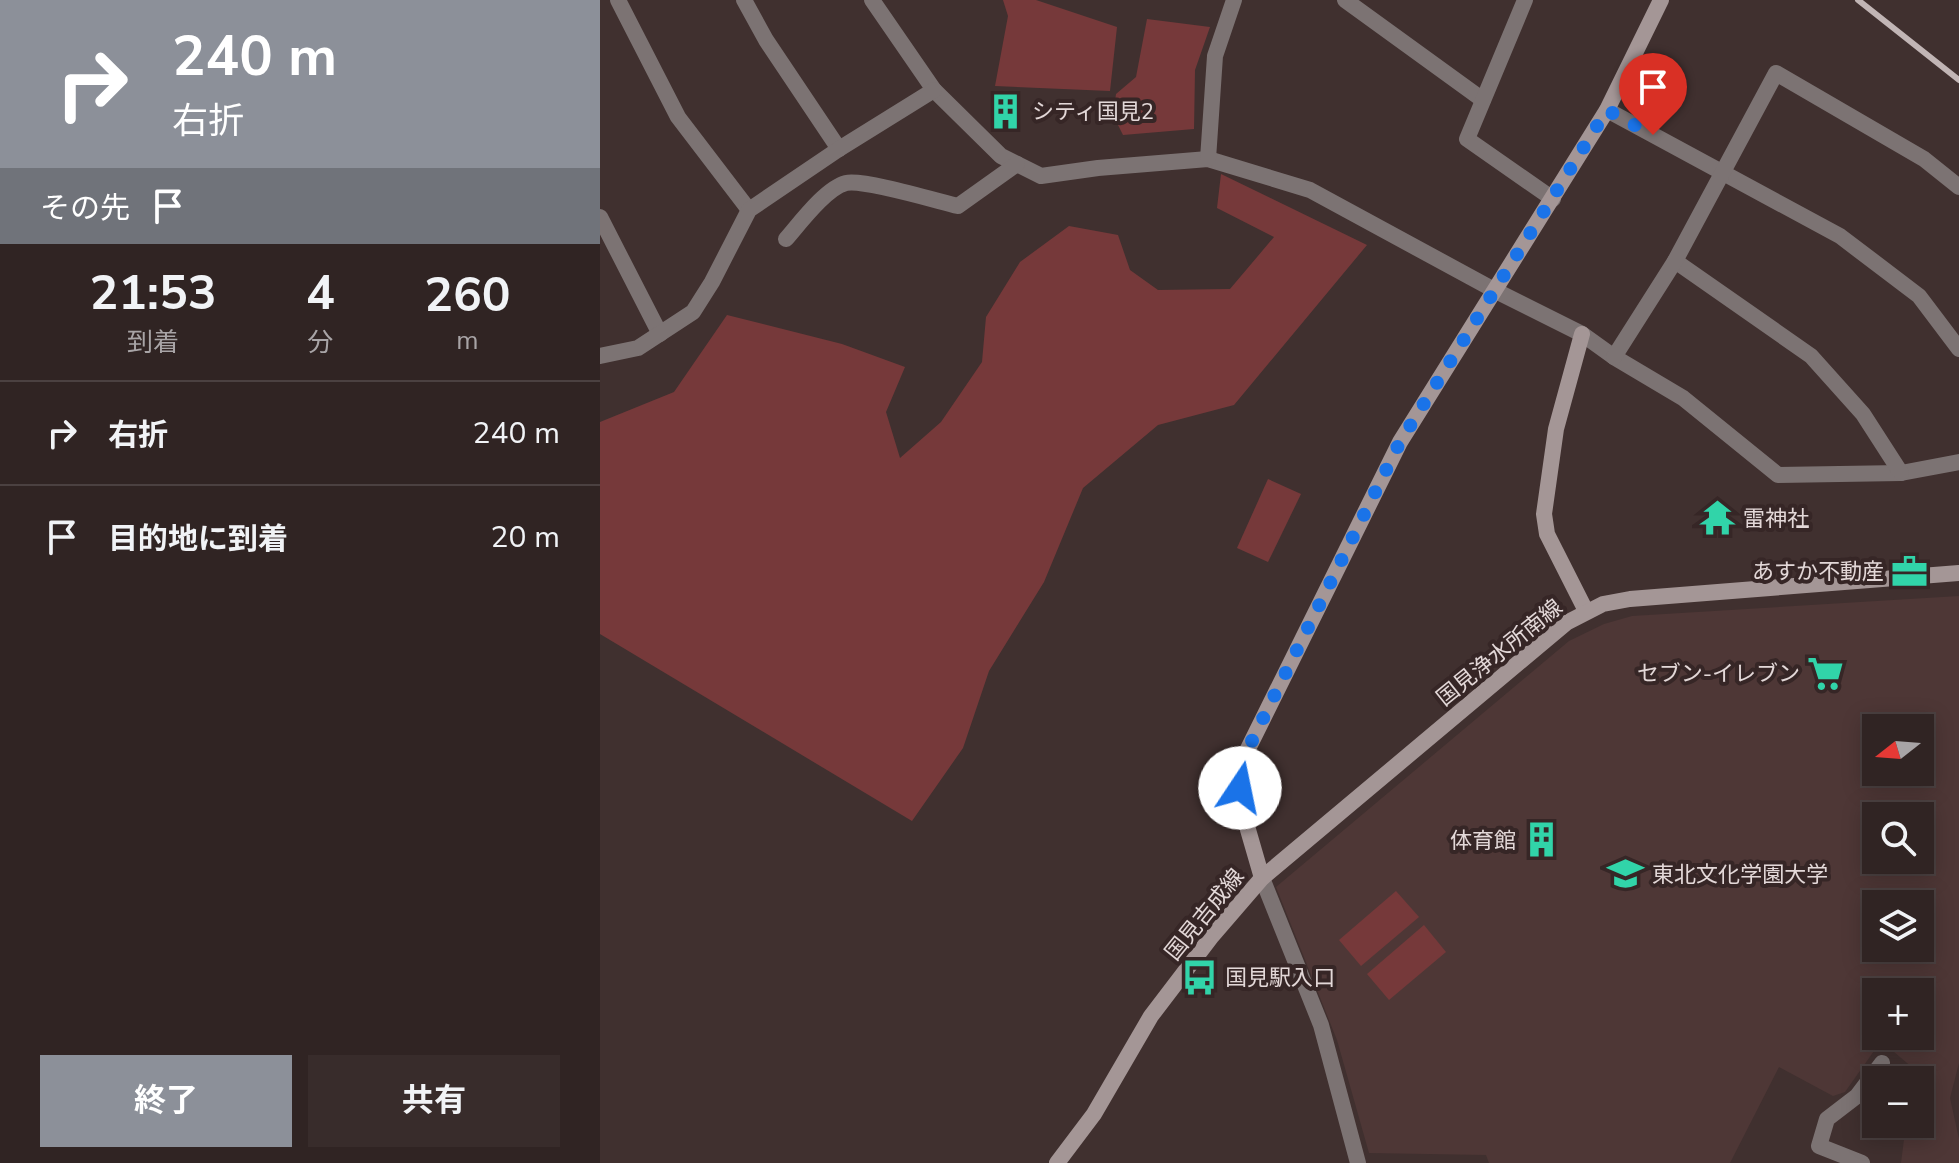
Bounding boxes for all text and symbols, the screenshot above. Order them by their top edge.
text: 240 m [172,18,337,95]
icon: right [40,32,144,136]
pin [1619,53,1687,135]
icon: arrive [1631,65,1675,109]
building icon: シティ国見2 [987,92,1025,130]
text: 右折 [172,97,244,146]
place label: シティ国見2 [1032,97,1154,127]
icon: arrive [146,184,190,228]
text: その先 [40,188,130,229]
text: 21:53 [89,260,217,326]
text: 4 [306,260,335,326]
text: 260 [424,262,511,328]
text: m [456,323,478,358]
text: 到着 [127,325,179,360]
text: 分 [307,325,333,360]
icon: right [40,411,84,455]
text: 240 m [473,413,560,454]
text: 右折 [108,415,168,456]
temple icon: 雷神社 [1698,499,1736,537]
place label: 雷神社 [1743,504,1809,534]
icon: arrive [40,515,84,559]
text: 20 m [491,517,560,558]
text: 目的地に到着 [108,519,288,560]
office icon: あすか不動産 [1891,552,1929,590]
place label: あすか不動産 [1752,557,1884,587]
street label: 国見浄水所南線 [1430,593,1569,713]
supermarket icon: セブン-イレブン [1807,654,1845,692]
place label: セブン-イレブン [1637,659,1800,689]
north arrow [1862,714,1934,786]
map controls [1862,714,1934,1138]
position arrow [1198,746,1282,830]
button: search [1862,802,1934,874]
building icon: 体育館 [1523,821,1561,859]
place label: 体育館 [1450,826,1516,856]
school or university icon: 東北文化学園大学 [1607,855,1645,893]
place label: 東北文化学園大学 [1652,860,1828,890]
street label: 国見吉成線 [1159,862,1251,967]
button: layers [1862,890,1934,962]
bus stop icon: 国見駅入口 [1180,958,1218,996]
place label: 国見駅入口 [1225,963,1335,993]
button: + [1862,978,1934,1050]
button: 終了 [40,1055,292,1147]
button: 共有 [308,1055,560,1147]
button: − [1862,1066,1934,1138]

